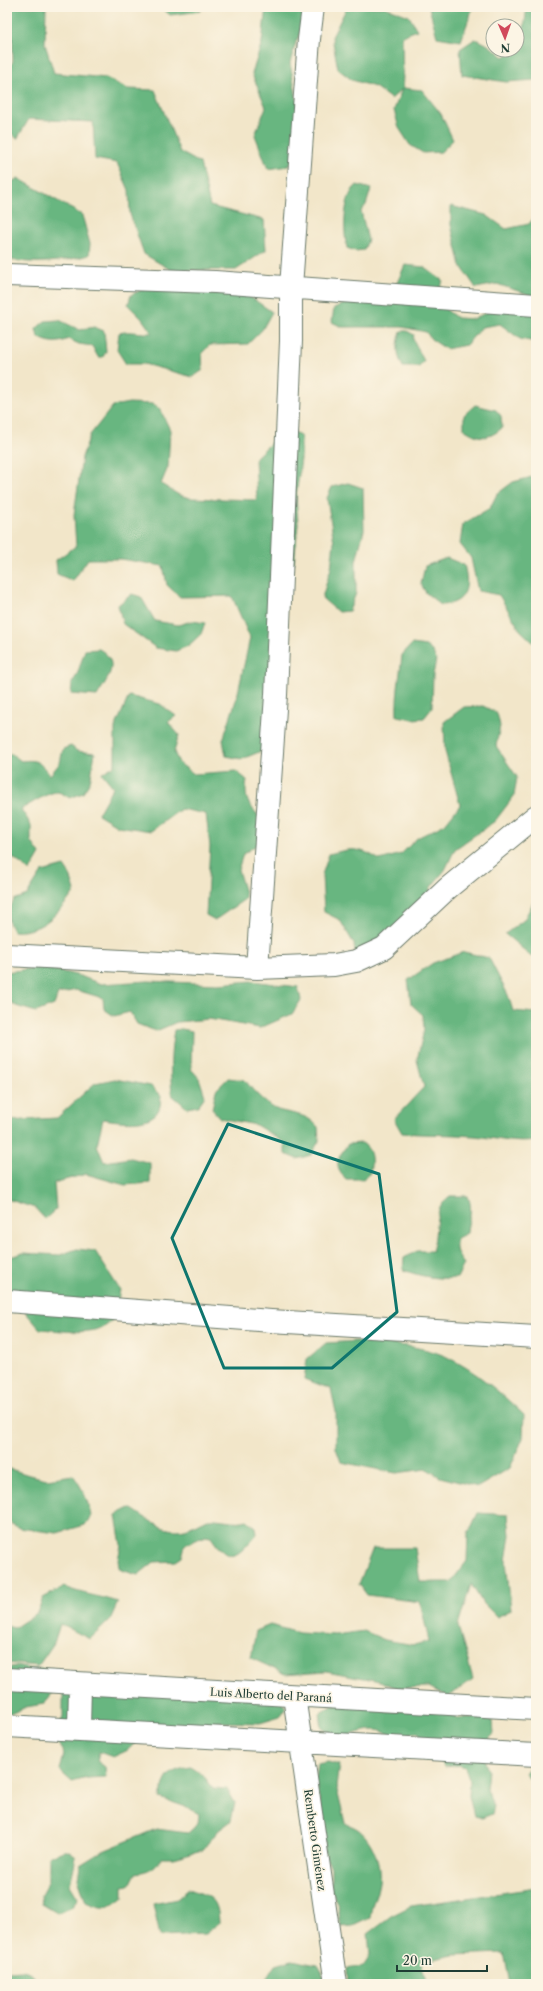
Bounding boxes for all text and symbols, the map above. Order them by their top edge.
north arrow [485,18,525,58]
text: N [500,41,510,55]
street label: Luis Alberto del Paraná [210,1685,333,1705]
street label: Remberto Giménez [301,1788,329,1892]
scale bar [397,1947,487,1973]
text: 20 m [403,1953,432,1968]

